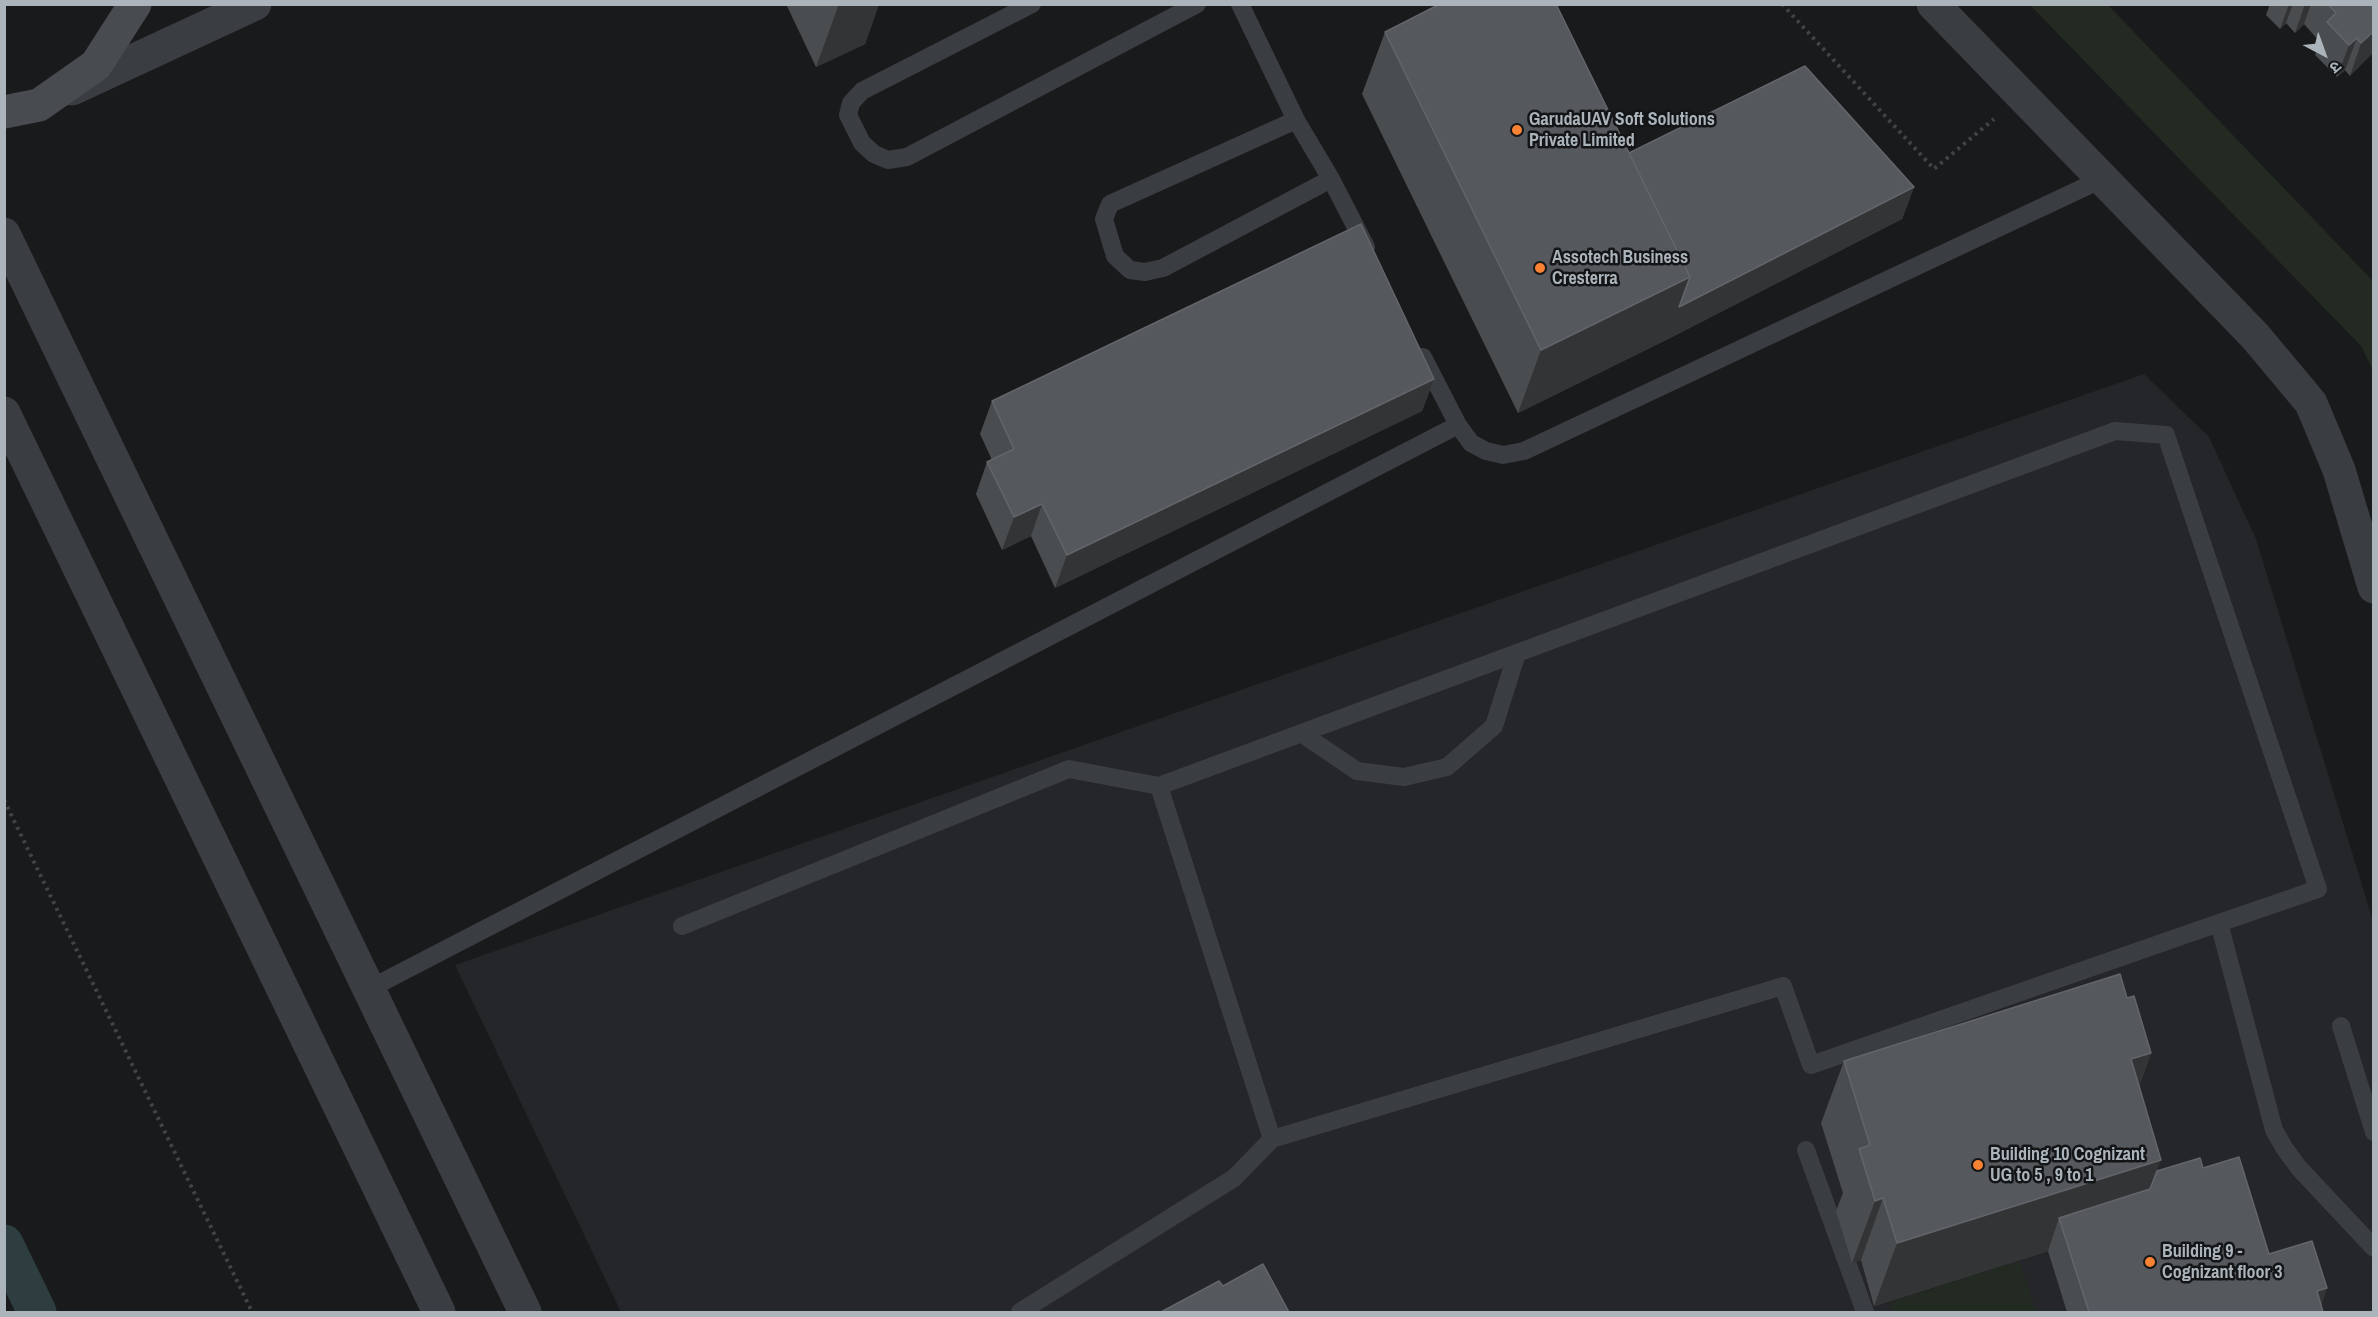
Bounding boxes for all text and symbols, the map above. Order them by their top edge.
north arrow [2294,24,2354,84]
text: उ [2325,56,2347,79]
place label: GarudaUAV Soft Solutions Private Limited [1529,109,1715,152]
marker: GarudaUAV Soft Solutions Private Limited [1510,123,1524,137]
place label: Assotech Business Cresterra [1552,247,1688,290]
marker: Assotech Business Cresterra [1533,261,1547,275]
place label: Building 10 Cognizant UG to 5 , 9 to 1 [1990,1144,2145,1186]
marker: Building 10 Cognizant UG to 5 , 9 to 1 [1971,1158,1985,1172]
place label: Building 9 - Cognizant floor 3 [2162,1241,2283,1284]
marker: Building 9 - Cognizant floor 3 [2143,1255,2157,1269]

